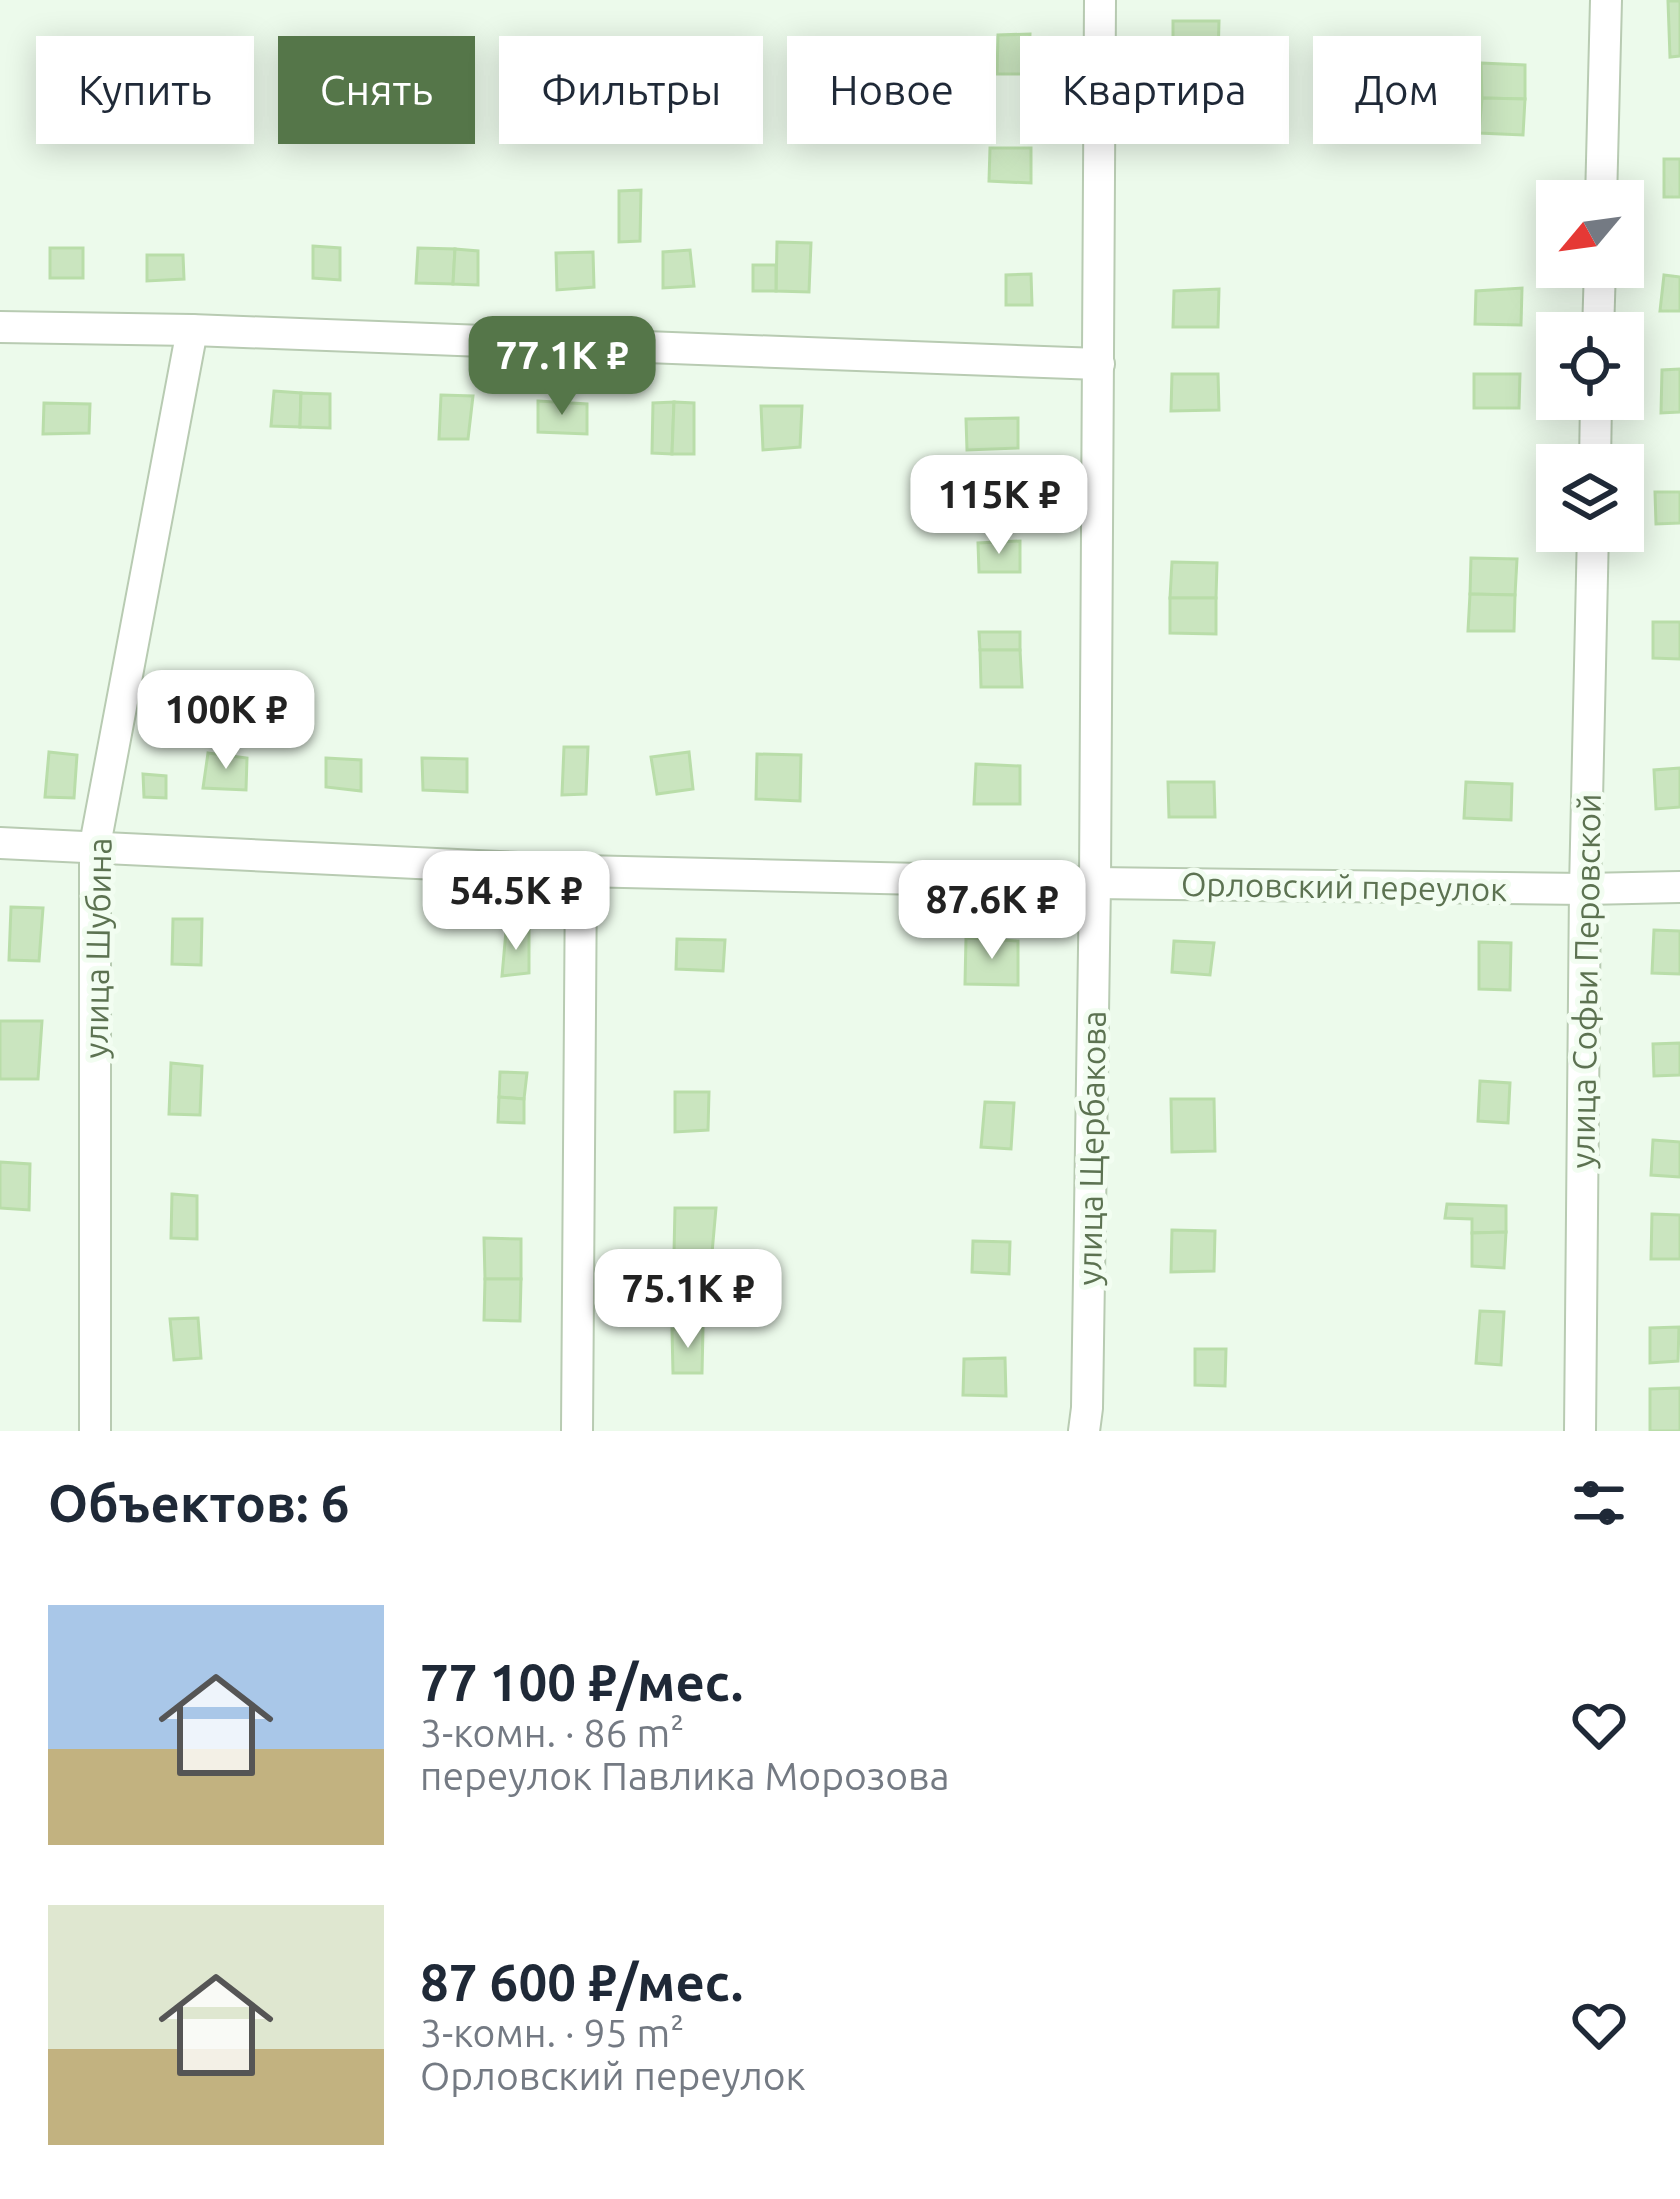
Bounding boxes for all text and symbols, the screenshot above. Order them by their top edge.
chip: Купить [36,36,254,144]
chip: Снять [278,36,475,144]
chip: Фильтры [499,36,763,144]
chip: Новое [787,36,996,144]
chip: Квартира [1020,36,1289,144]
chip: Дом [1313,36,1481,144]
north arrow [1536,180,1644,288]
map controls [1536,180,1644,552]
button: locate [1536,312,1644,420]
pin: 77.1K ₽ [451,316,673,418]
text: 77.1K ₽ [496,333,628,376]
button: layers [1536,444,1644,552]
pin: 115K ₽ [901,455,1097,557]
text: 115K ₽ [937,472,1061,515]
pin: 100K ₽ [128,670,324,772]
text: 100K ₽ [164,687,288,730]
street label: улица Софьи Перовской [1563,793,1607,1169]
street label: улица Шубина [77,837,117,1059]
pin: 54.5K ₽ [405,851,627,953]
pin: 87.6K ₽ [881,860,1103,962]
street label: Орловский переулок [1181,865,1507,907]
text: 54.5K ₽ [450,868,582,911]
text: 87.6K ₽ [926,877,1058,920]
street label: улица Щербакова [1070,1010,1112,1286]
pin: 75.1K ₽ [577,1249,799,1351]
text: 75.1K ₽ [622,1266,754,1309]
icon: filters [1566,1470,1632,1536]
text: Объектов: 6 [48,1474,349,1532]
icon: home [144,1653,288,1797]
text: 77 100 ₽/мес. [420,1653,743,1711]
icon: heart [1566,1692,1632,1758]
text: 3-комн. · 86 m² [420,1711,684,1754]
text: переулок Павлика Морозова [420,1754,950,1797]
icon: home [144,1953,288,2097]
text: 87 600 ₽/мес. [420,1953,743,2011]
icon: heart [1566,1992,1632,2058]
text: 3-комн. · 95 m² [420,2011,684,2054]
text: Орловский переулок [420,2054,806,2097]

